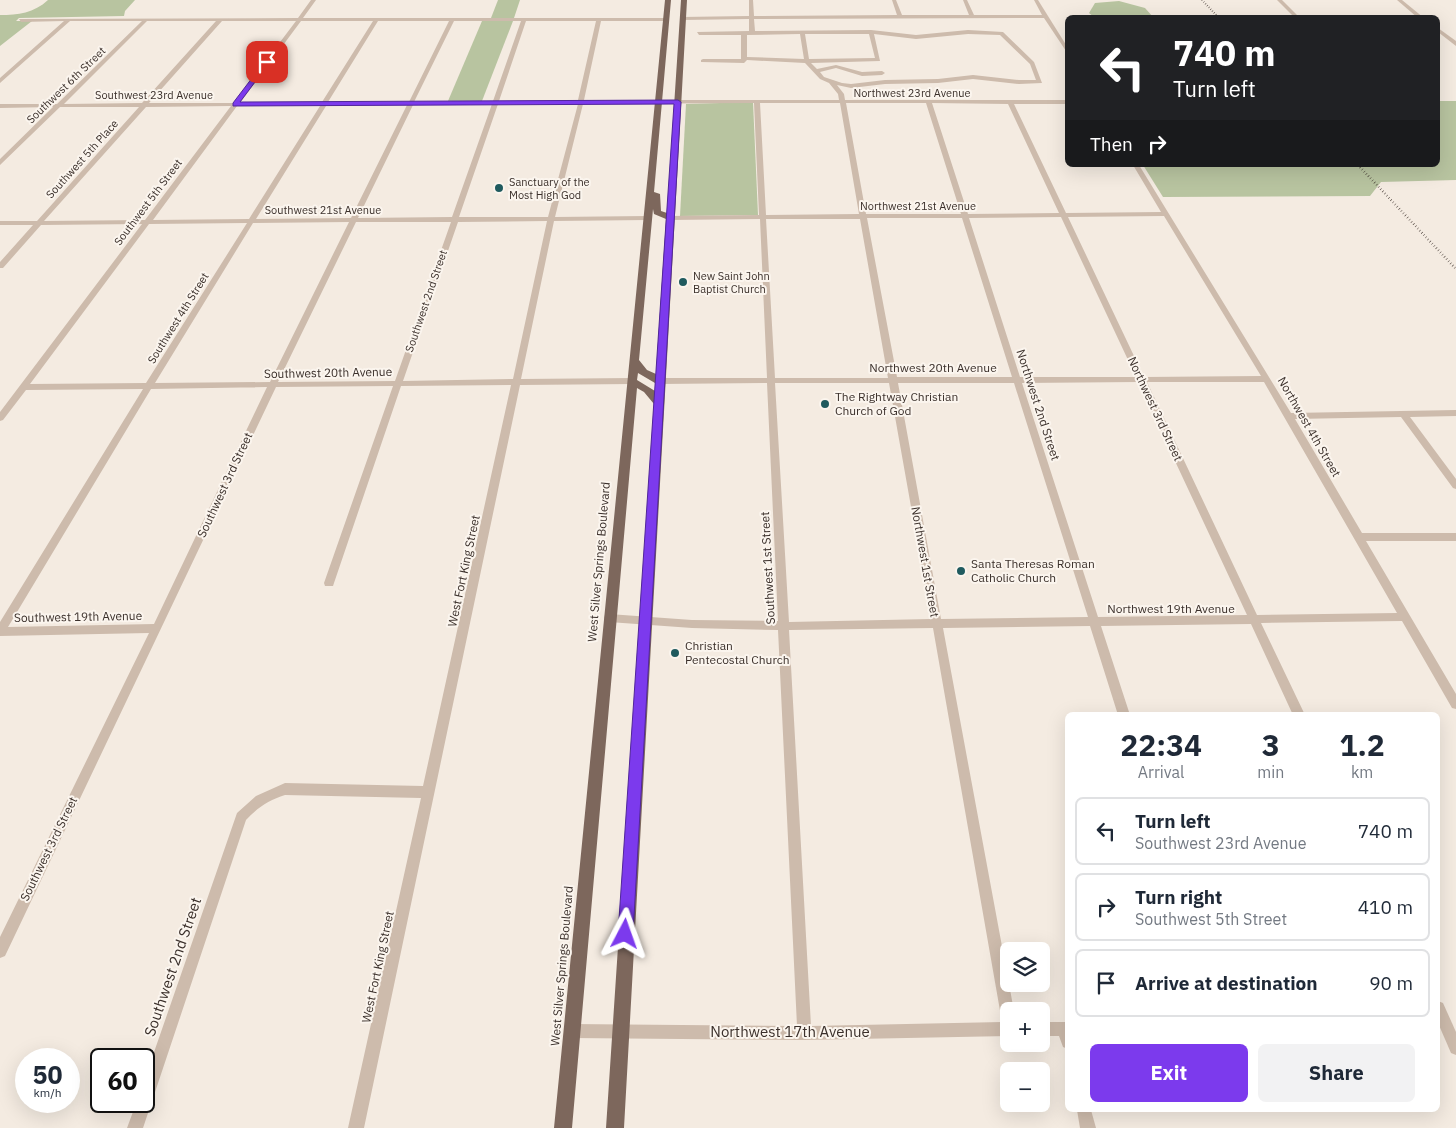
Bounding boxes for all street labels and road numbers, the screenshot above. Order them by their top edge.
street label: Southwest 6th Street [24,44,109,126]
street label: Northwest 23rd Avenue [853,86,971,100]
street label: Southwest 23rd Avenue [95,88,213,102]
street label: Southwest 5th Place [43,117,121,201]
street label: Southwest 5th Street [111,156,185,248]
street label: Northwest 21st Avenue [860,199,976,213]
street label: Southwest 21st Avenue [265,203,381,217]
street label: Southwest 2nd Street [402,248,450,354]
street label: Southwest 4th Street [144,270,212,366]
street label: Northwest 2nd Street [1013,347,1064,462]
street label: Northwest 3rd Street [1125,354,1186,463]
street label: Northwest 20th Avenue [869,360,997,375]
street label: Southwest 20th Avenue [264,364,393,381]
street label: Northwest 4th Street [1275,374,1344,479]
street label: Southwest 3rd Street [194,430,255,540]
street label: West Silver Springs Boulevard [584,481,613,643]
street label: Northwest 1st Street [908,505,943,618]
street label: Southwest 1st Street [757,511,778,625]
street label: West Fort King Street [444,514,483,628]
street label: Northwest 19th Avenue [1107,601,1235,616]
street label: Southwest 19th Avenue [14,608,143,625]
street label: Southwest 3rd Street [17,794,80,903]
street label: West Silver Springs Boulevard [547,885,576,1047]
street label: Southwest 2nd Street [140,895,205,1039]
street label: West Fort King Street [358,910,397,1024]
street label: Northwest 17th Avenue [710,1022,870,1041]

